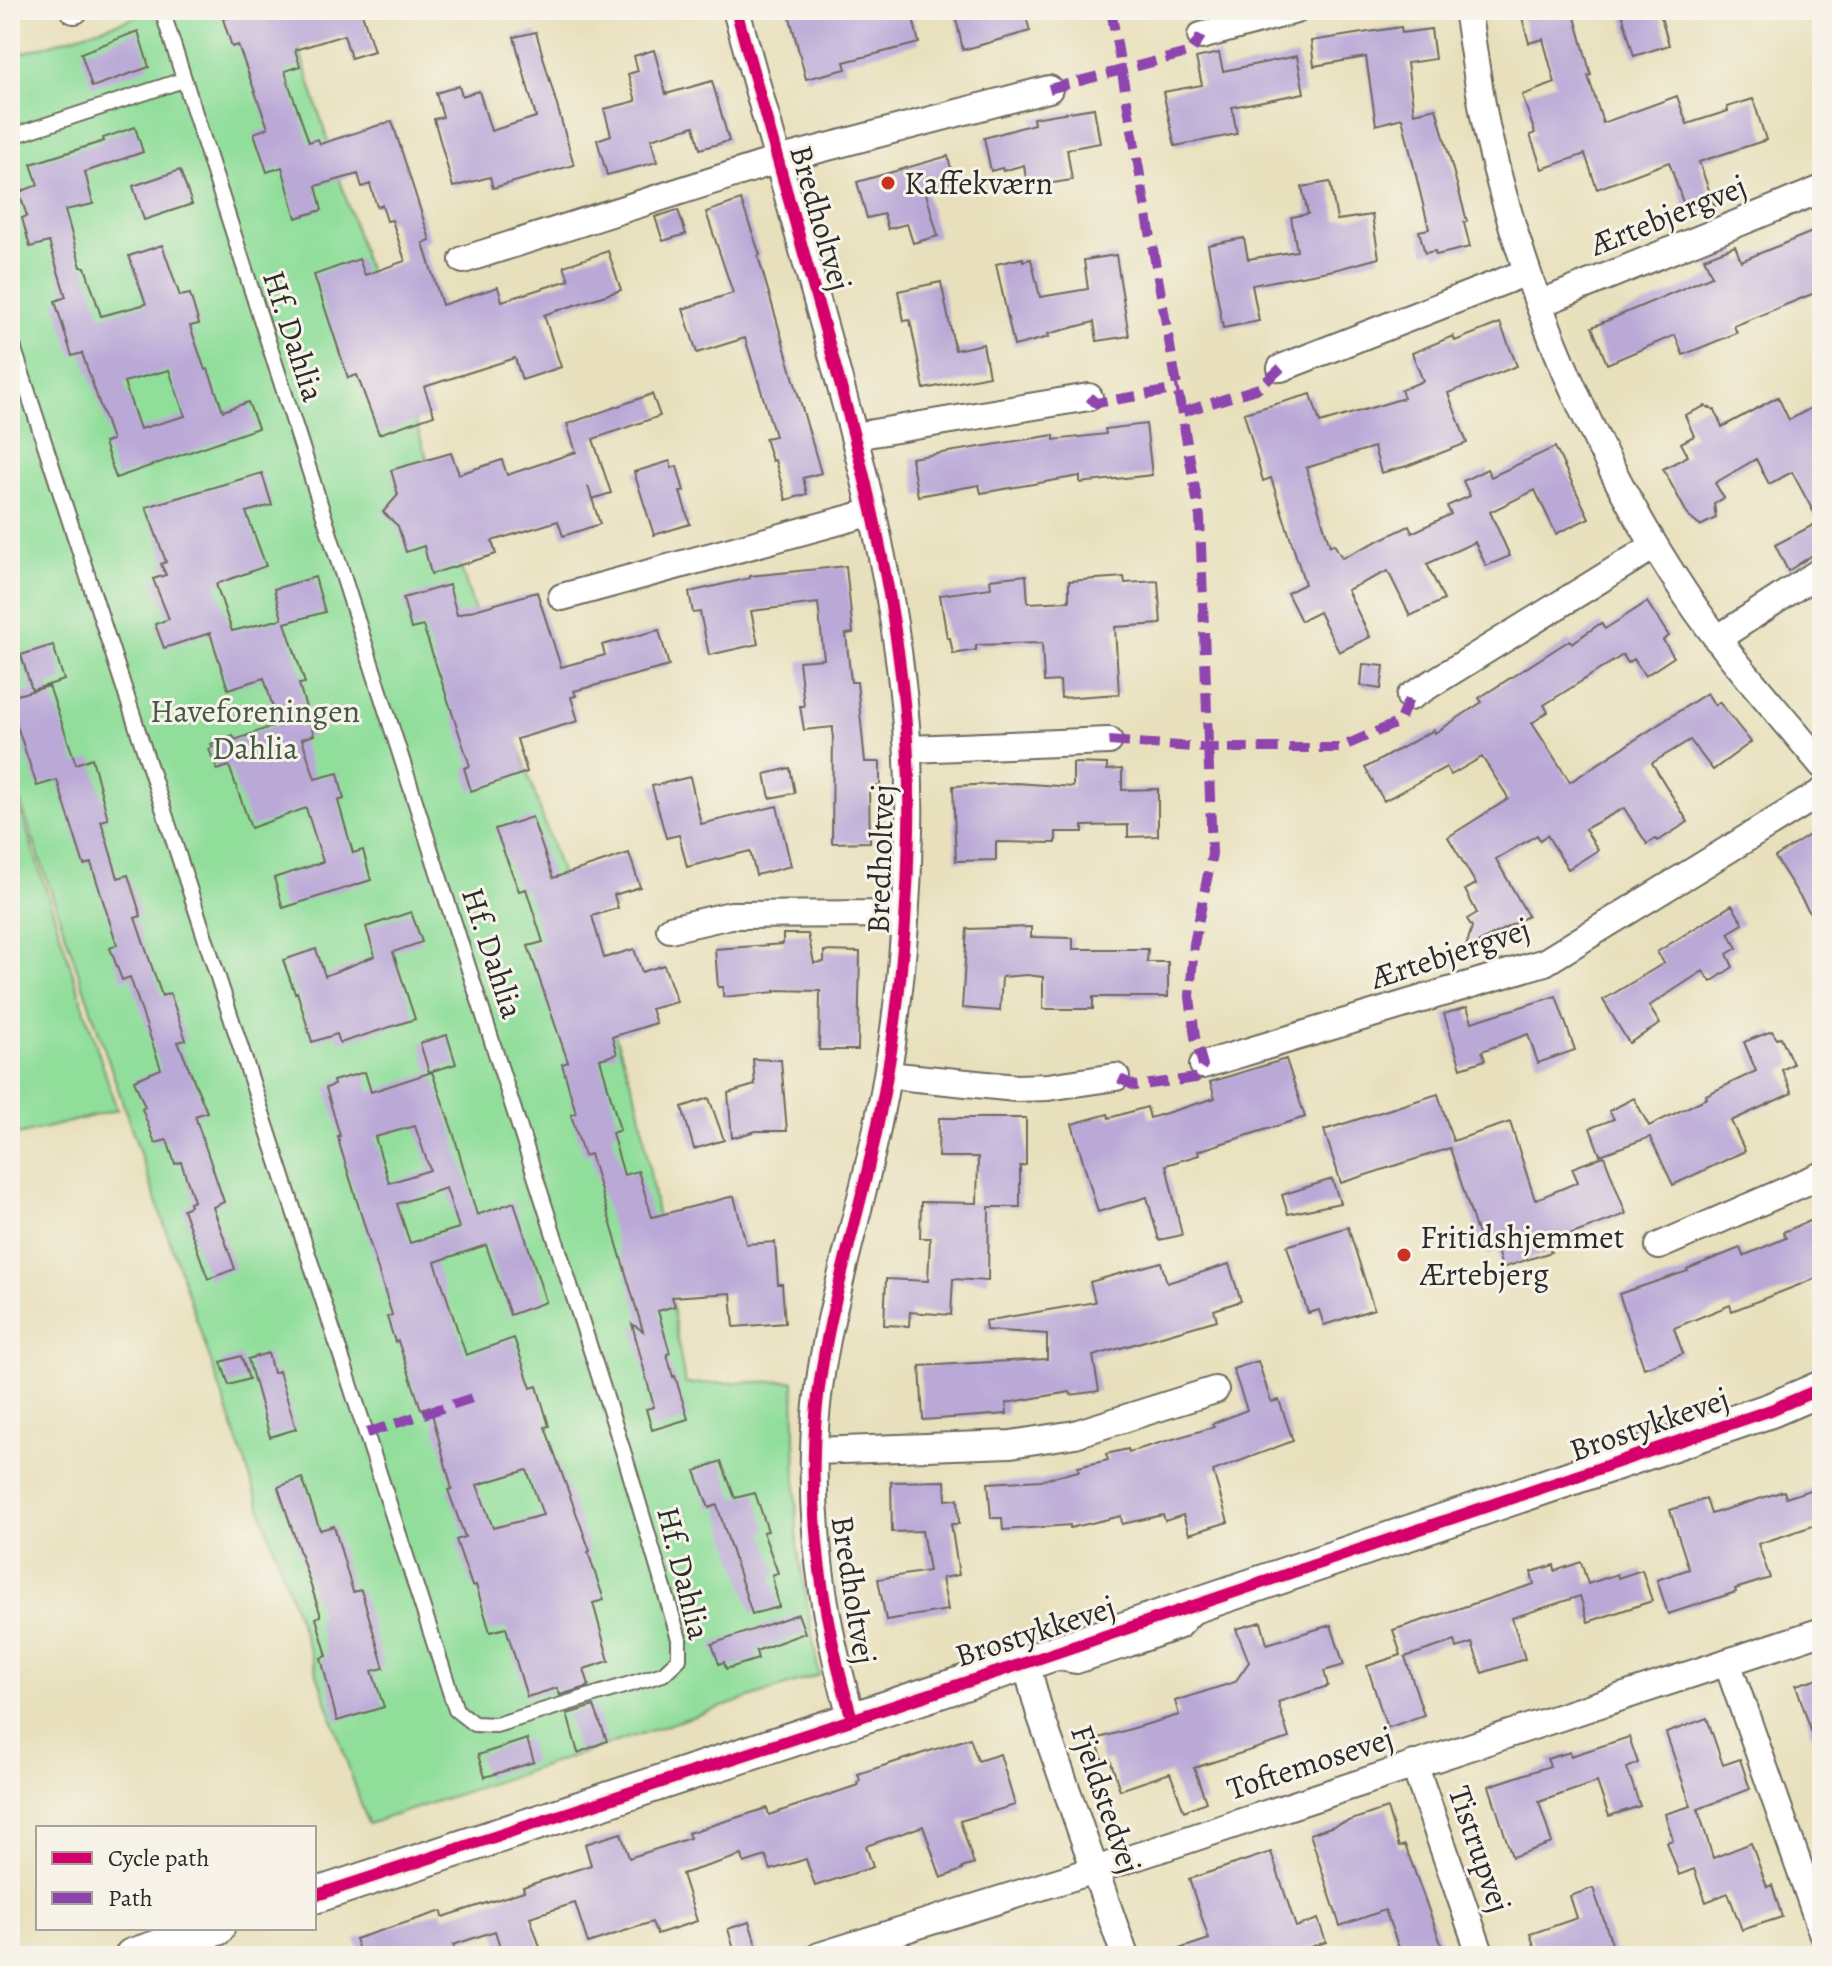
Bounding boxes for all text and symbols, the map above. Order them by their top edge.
street label: Bredholtvej [779,140,863,296]
place label: Kaffekværn [904,161,1053,205]
street label: Ærtebjergvej [1582,164,1753,267]
marker: Kaffekværn [879,174,897,192]
street label: Hf. Dahlia [252,265,336,407]
park label: Haveforeningen Dahlia [150,689,360,770]
street label: Bredholtvej [855,783,905,935]
street label: Hf. Dahlia [451,882,535,1024]
street label: Ærtebjergvej [1364,907,1535,1000]
place label: Fritidshjemmet Ærtebjerg [1419,1215,1624,1296]
marker: Fritidshjemmet Ærtebjerg [1395,1246,1413,1264]
street label: Brostykkevej [1563,1376,1735,1472]
street label: Hf. Dahlia [646,1502,722,1644]
street label: Bredholtvej [821,1513,887,1667]
street label: Brostykkevej [949,1584,1121,1678]
street label: Toftemosevej [1221,1715,1399,1811]
street label: Fjeldstedvej [1060,1719,1152,1879]
street label: Tistrupvej [1438,1780,1522,1918]
legend [36,1826,316,1930]
text: Cycle path [108,1842,209,1874]
text: Path [108,1882,153,1914]

